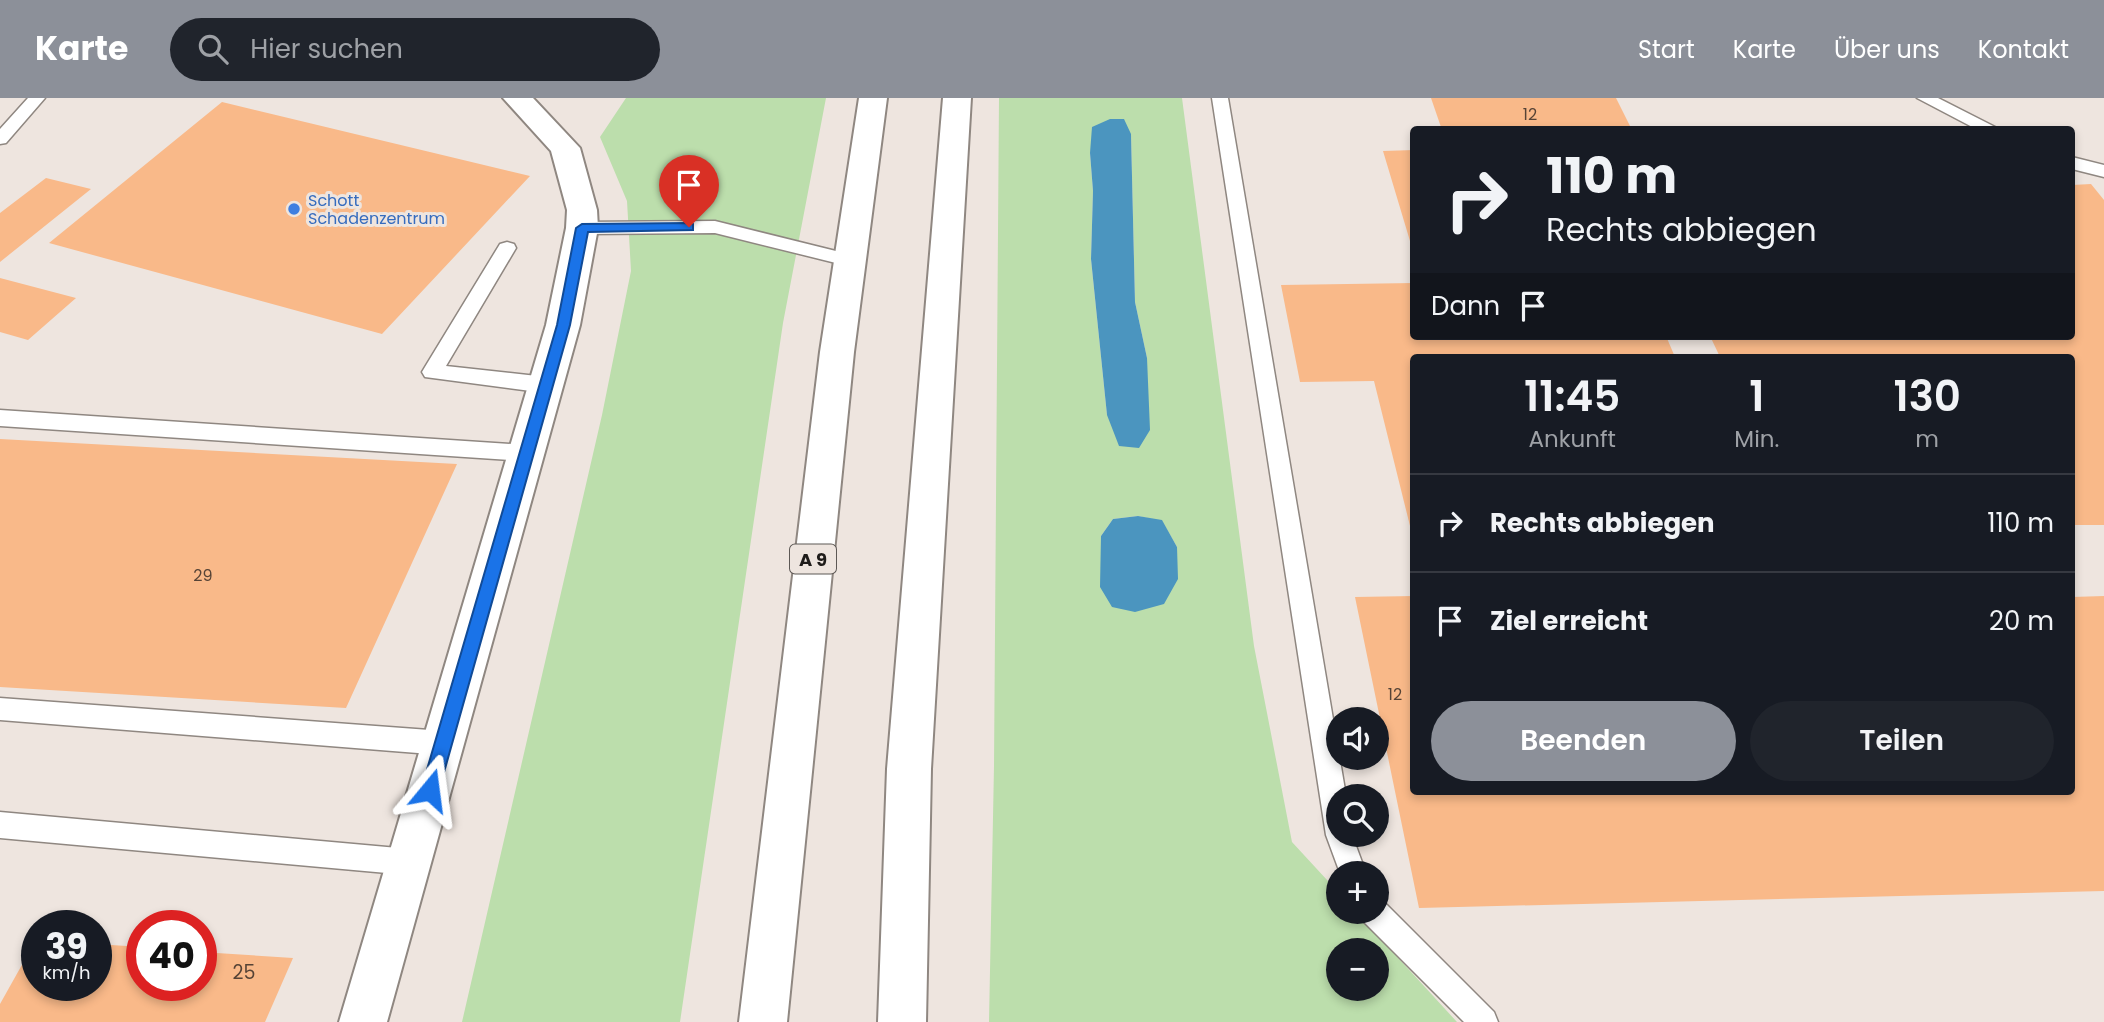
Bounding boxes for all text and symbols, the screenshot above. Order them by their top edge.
search box [170,18,660,81]
text: Karte [35,25,128,72]
icon: search [194,30,232,68]
text: Hier suchen [250,31,403,67]
text: Start [1638,33,1695,66]
text: Karte [1733,33,1796,66]
text: Über uns [1834,33,1940,66]
text: Kontakt [1978,33,2069,66]
house number: 12 [1523,103,1537,126]
text: 110 m [1546,142,1677,210]
icon: right [1431,154,1522,245]
pin [659,155,719,227]
icon: arrive [670,166,708,204]
place label: Schott Schadenzentrum [308,189,445,230]
marker: Schott Schadenzentrum [286,201,302,217]
text: Rechts abbiegen [1546,207,1817,252]
icon: arrive [1514,287,1552,325]
text: Dann [1431,288,1500,324]
text: 11:45 [1524,367,1620,426]
text: 1 [1749,367,1764,426]
text: 130 [1893,367,1961,426]
text: Ankunft [1528,423,1616,455]
text: Min. [1734,423,1779,455]
text: m [1915,423,1939,455]
icon: right [1431,504,1469,542]
text: Rechts abbiegen [1490,505,1715,541]
text: 110 m [1987,505,2054,541]
road number: A 9 [790,545,836,574]
house number: 29 [193,564,213,587]
icon: arrive [1431,602,1469,640]
text: Ziel erreicht [1490,603,1648,639]
text: 20 m [1989,603,2054,639]
house number: 12 [1388,683,1402,706]
button: Beenden [1431,701,1736,781]
button: Teilen [1750,701,2054,781]
map controls [1326,707,1389,1001]
button: sound [1326,707,1389,770]
position arrow [393,753,467,827]
button: search [1326,784,1389,847]
button: + [1326,861,1389,924]
speed limit sign: 40 [126,910,217,1001]
text: 39 [45,922,88,971]
button: − [1326,938,1389,1001]
house number: 25 [233,959,255,986]
text: km/h [43,960,90,985]

